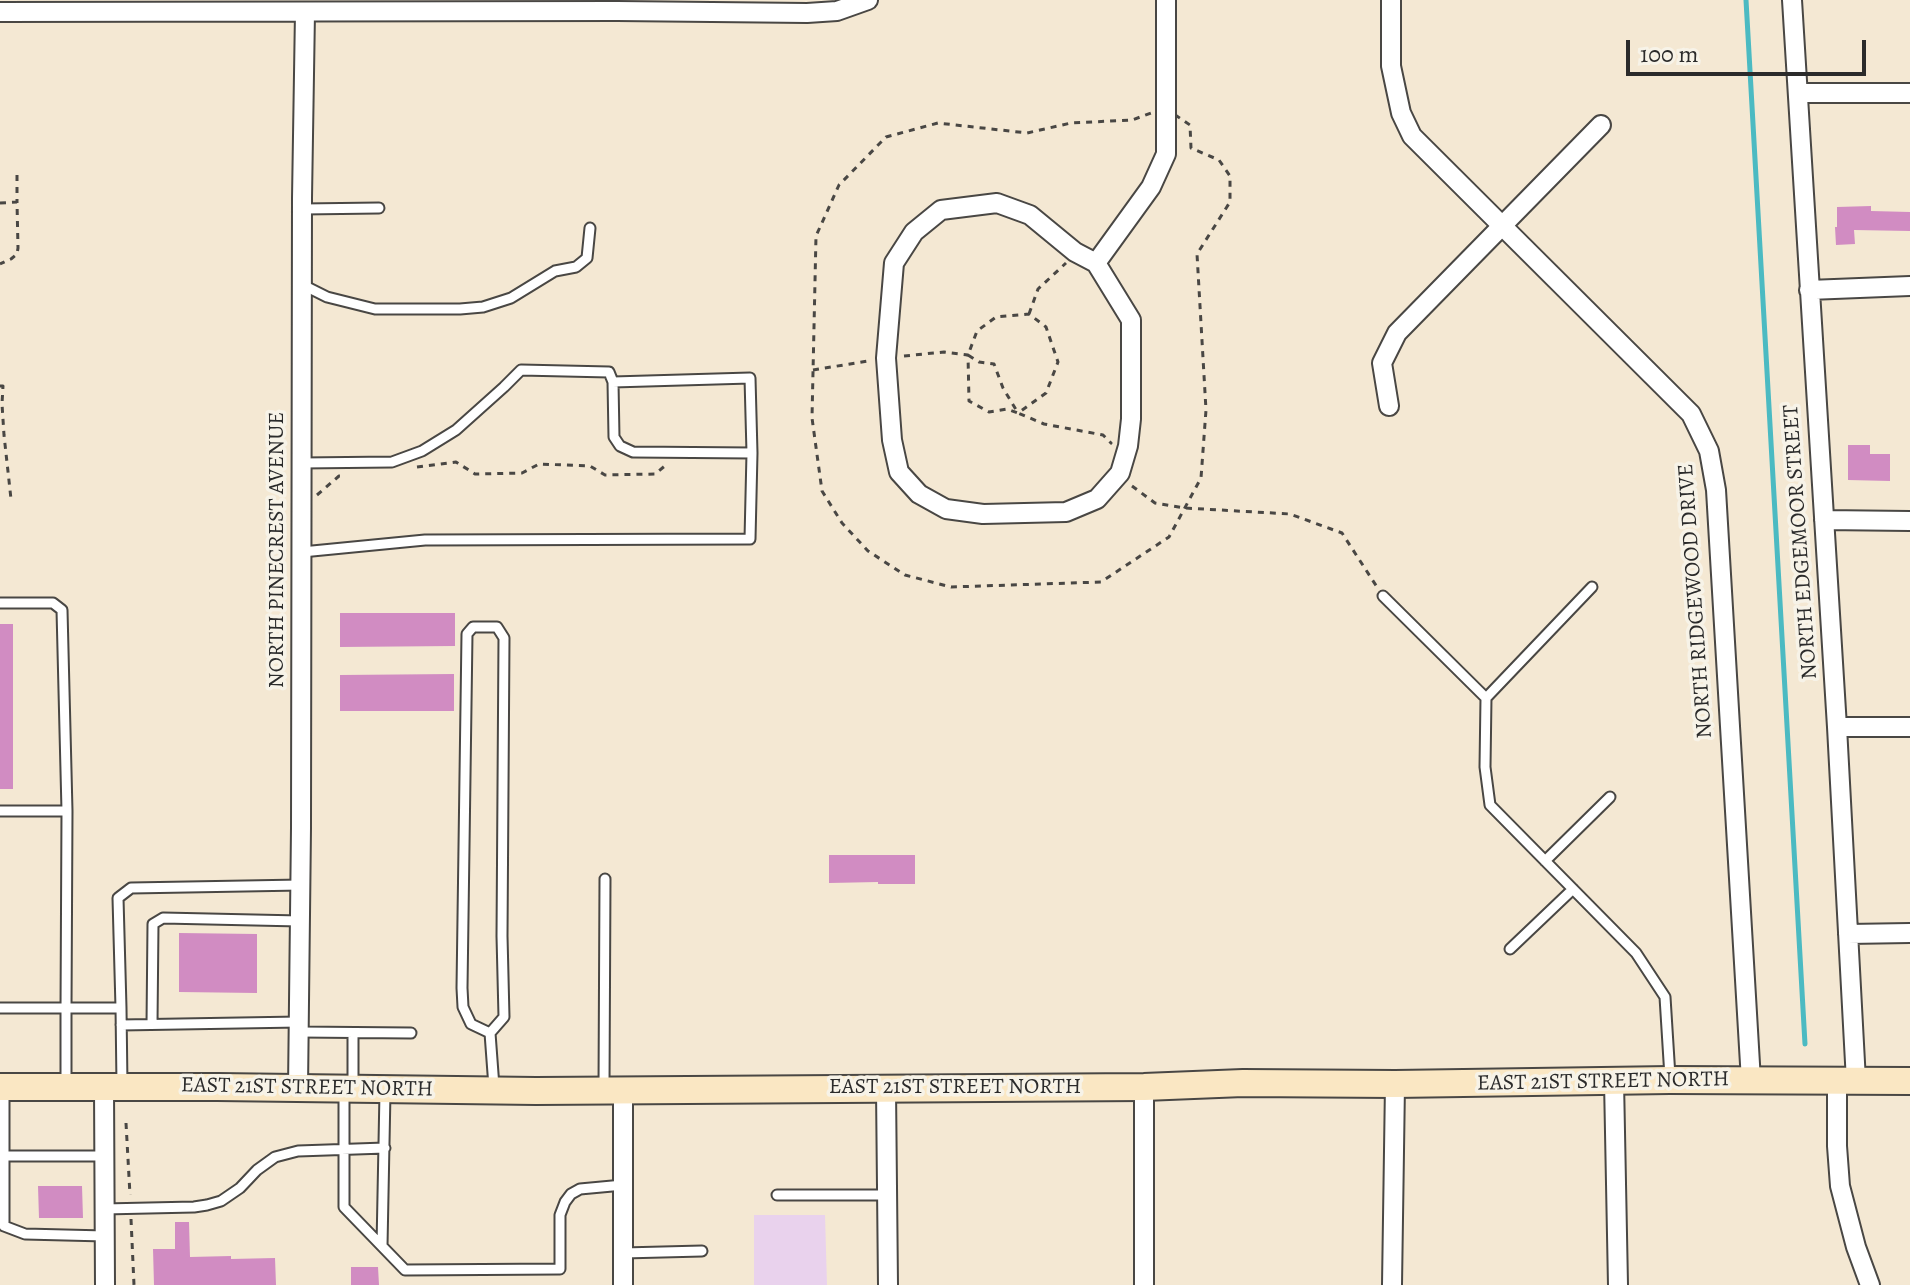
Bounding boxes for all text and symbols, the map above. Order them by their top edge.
scale bar [1630,24,1870,74]
text: 100 m [1640,38,1699,70]
street label: NORTH EDGEMOOR STREET [1778,404,1824,680]
street label: NORTH PINECREST AVENUE [265,412,291,688]
street label: NORTH RIDGEWOOD DRIVE [1673,463,1719,739]
street label: EAST 21ST STREET NORTH [1477,1067,1729,1097]
street label: EAST 21ST STREET NORTH [181,1073,433,1103]
street label: EAST 21ST STREET NORTH [829,1075,1081,1101]

